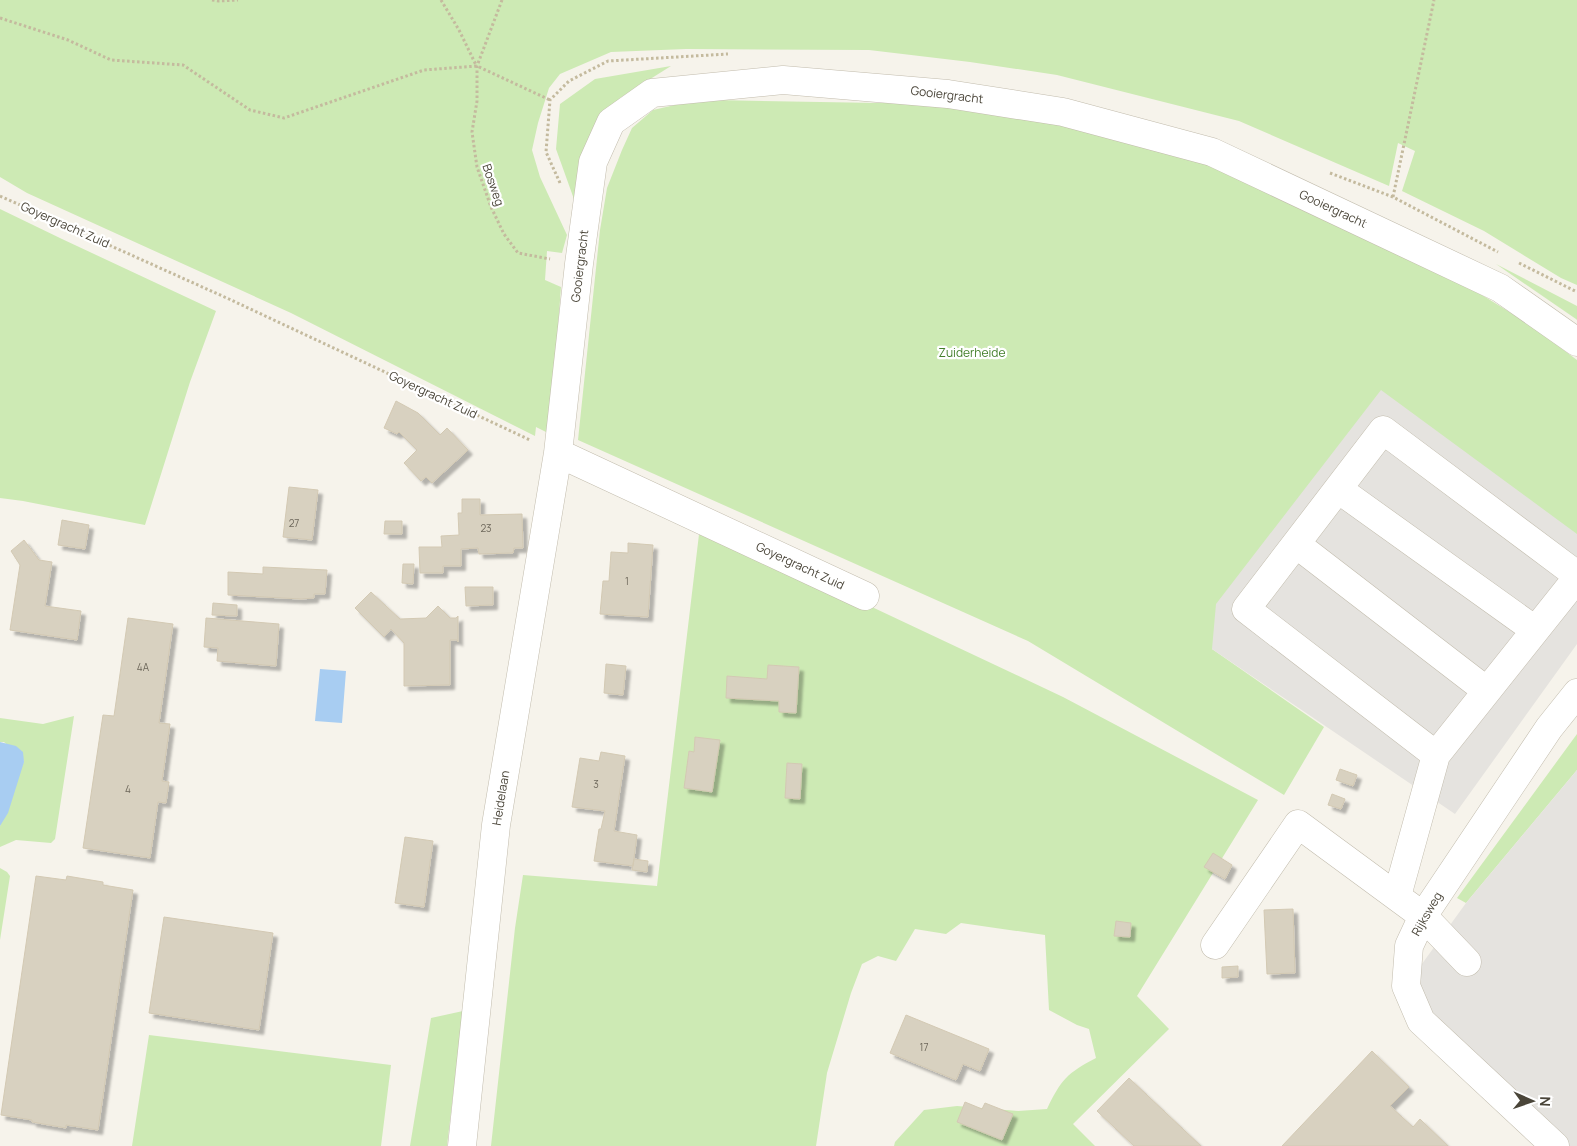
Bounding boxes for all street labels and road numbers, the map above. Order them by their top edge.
street label: Gooiergracht [910,82,985,107]
street label: Bosweg [478,161,509,208]
street label: Gooiergracht [1297,185,1370,232]
street label: Goyergracht Zuid [18,197,112,252]
street label: Gooiergracht [567,228,592,303]
street label: Goyergracht Zuid [386,367,480,422]
street label: Goyergracht Zuid [753,538,847,593]
street label: Heidelaan [488,769,513,827]
street label: Rijksweg [1407,889,1446,939]

